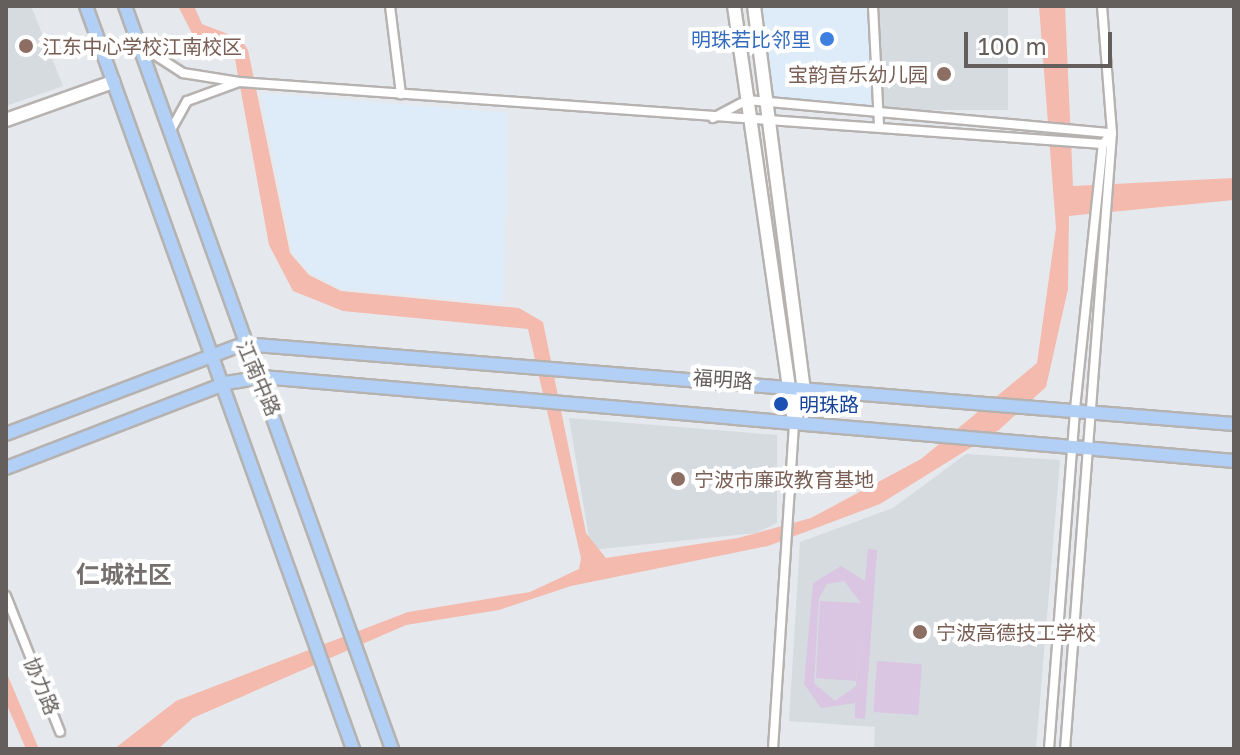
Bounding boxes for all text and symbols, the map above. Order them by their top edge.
scale bar [968,16,1116,66]
place label: 明珠若比邻里 [691,27,811,51]
marker: 明珠若比邻里 [818,30,836,48]
text: 100 m [978,31,1047,60]
place label: 江东中心学校江南校区 [42,34,242,58]
marker: 江东中心学校江南校区 [17,37,35,55]
place label: 宝韵音乐幼儿园 [788,62,928,86]
marker: 宝韵音乐幼儿园 [935,65,953,83]
street label: 江南中路 [232,336,286,420]
street label: 福明路 [692,365,754,393]
place label: 明珠路 [799,392,859,416]
marker: 明珠路 [770,393,792,415]
place label: 宁波市廉政教育基地 [694,467,874,491]
marker: 宁波市廉政教育基地 [669,470,687,488]
district label: 仁城社区 [76,560,172,588]
place label: 宁波高德技工学校 [936,620,1096,644]
marker: 宁波高德技工学校 [911,623,929,641]
street label: 协力路 [20,654,64,718]

